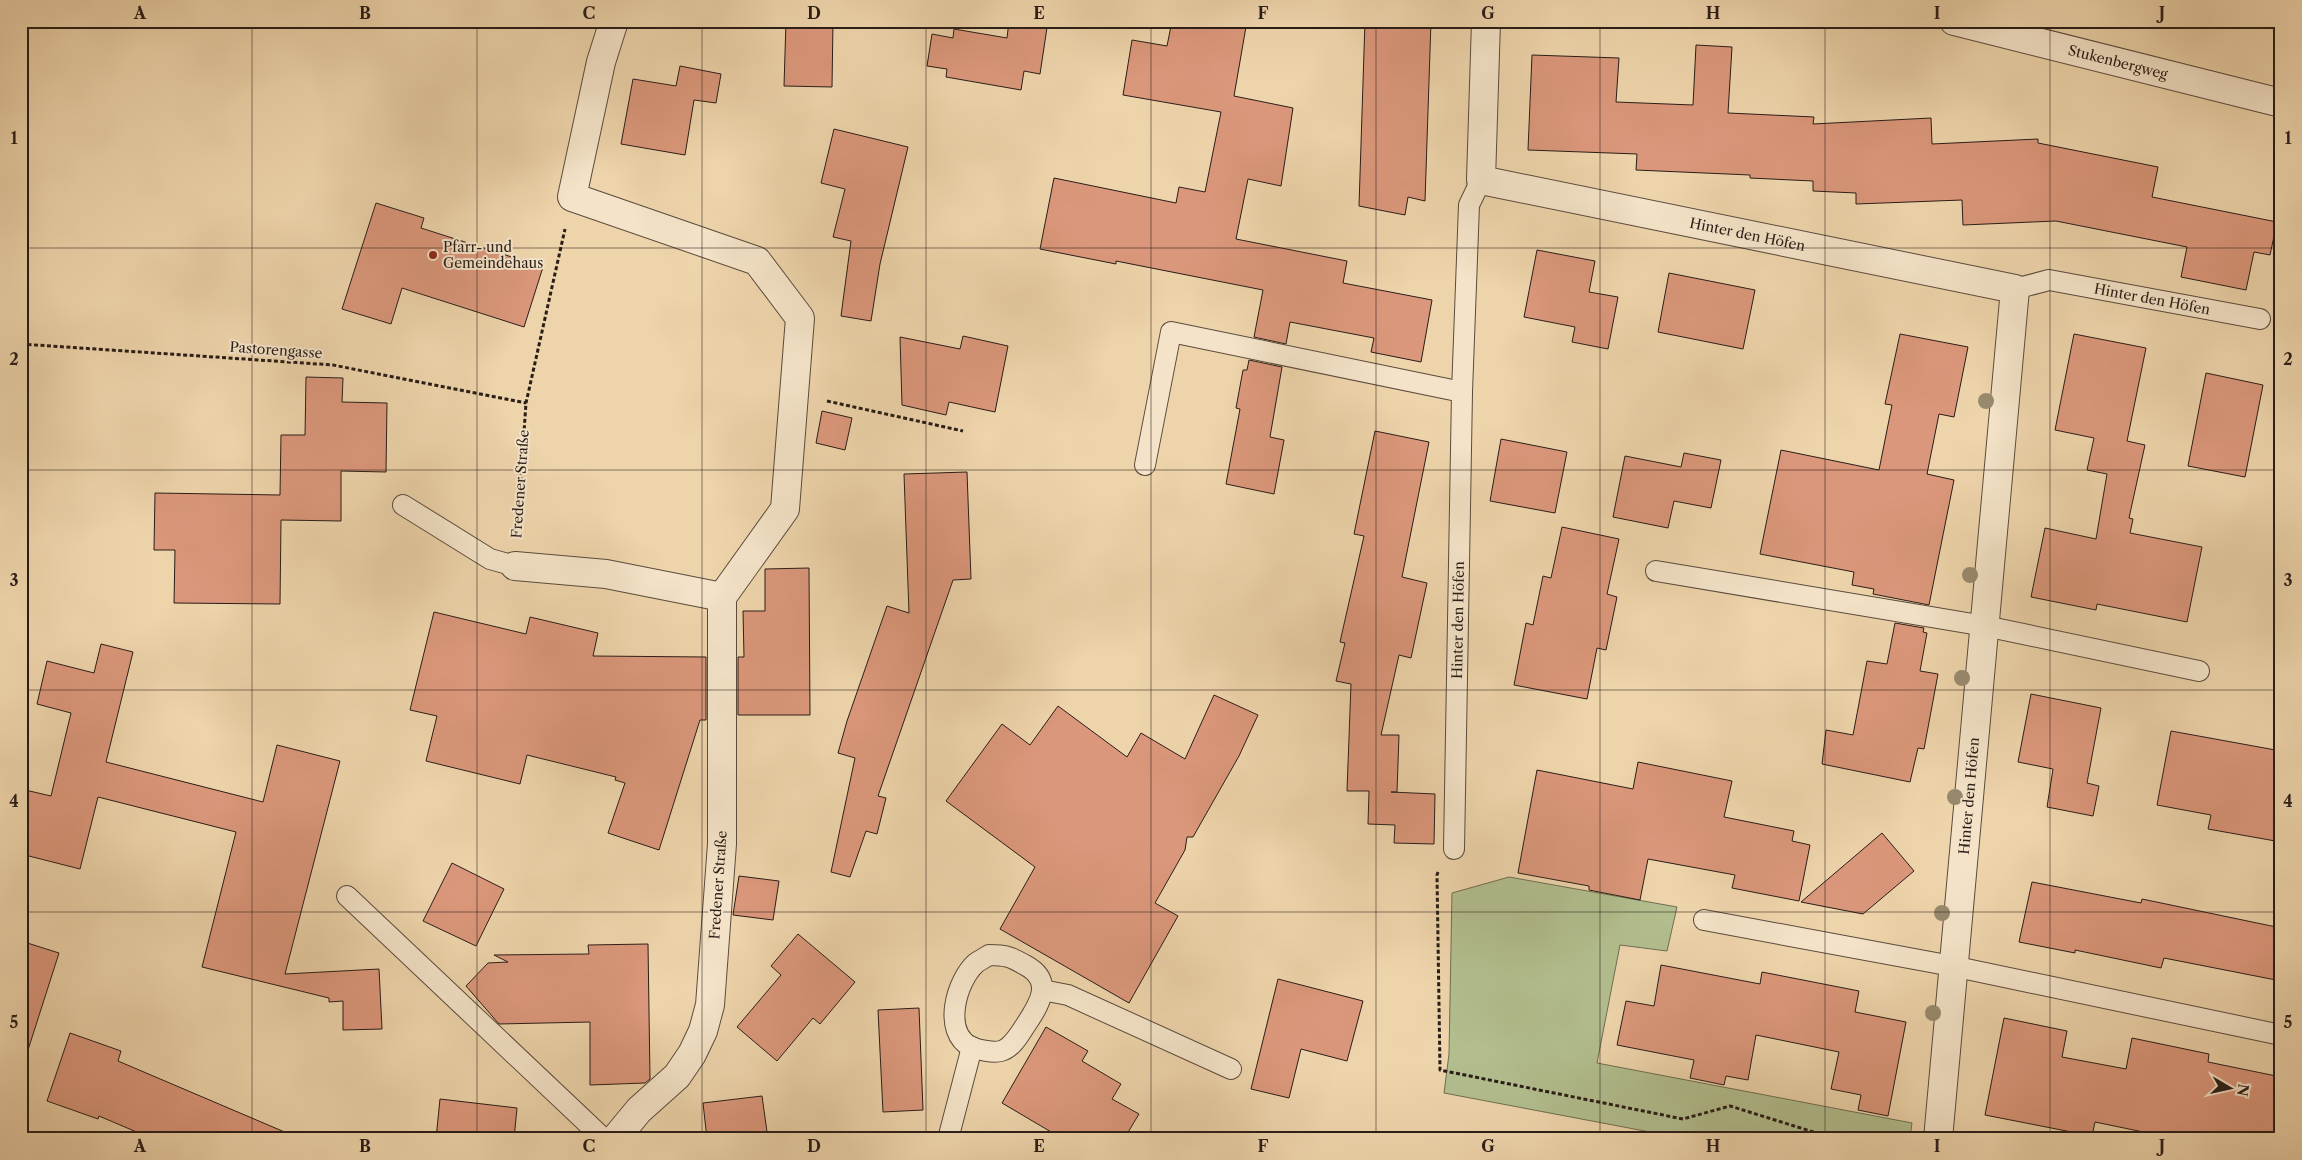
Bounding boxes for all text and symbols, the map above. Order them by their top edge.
text: A [133,3,147,23]
text: B [359,3,371,23]
text: C [583,3,595,23]
text: D [807,3,821,23]
text: E [1033,3,1045,23]
text: F [1258,3,1269,23]
text: G [1481,3,1495,23]
text: H [1706,3,1720,23]
text: I [1934,3,1941,23]
text: J [2156,3,2165,23]
street label: Stukenbergweg [2066,41,2170,83]
text: 1 [10,128,18,148]
text: 1 [2284,128,2292,148]
street label: Hinter den Höfen [1688,214,1807,255]
place label: Pfarr- und Gemeindehaus [443,238,543,272]
marker: Pfarr- und Gemeindehaus [427,249,439,261]
street label: Hinter den Höfen [2093,280,2212,319]
street label: Pastorengasse [229,338,323,362]
text: 2 [9,349,19,369]
text: 2 [2283,349,2293,369]
street label: Fredener Straße [507,429,533,539]
street label: Hinter den Höfen [1448,561,1468,679]
text: 3 [9,570,19,590]
text: 3 [2283,570,2293,590]
street label: Hinter den Höfen [1955,736,1983,855]
text: 4 [9,791,19,811]
text: 4 [2283,791,2293,811]
street label: Fredener Straße [705,830,731,940]
text: 5 [10,1012,19,1032]
text: 5 [2284,1012,2293,1032]
north arrow [2204,1062,2254,1112]
text: N [2233,1083,2253,1097]
text: A [133,1136,147,1156]
text: B [359,1136,371,1156]
text: C [583,1136,595,1156]
text: D [807,1136,821,1156]
text: E [1033,1136,1045,1156]
text: F [1258,1136,1269,1156]
text: G [1481,1136,1495,1156]
text: H [1706,1136,1720,1156]
text: I [1934,1136,1941,1156]
text: J [2156,1136,2165,1156]

